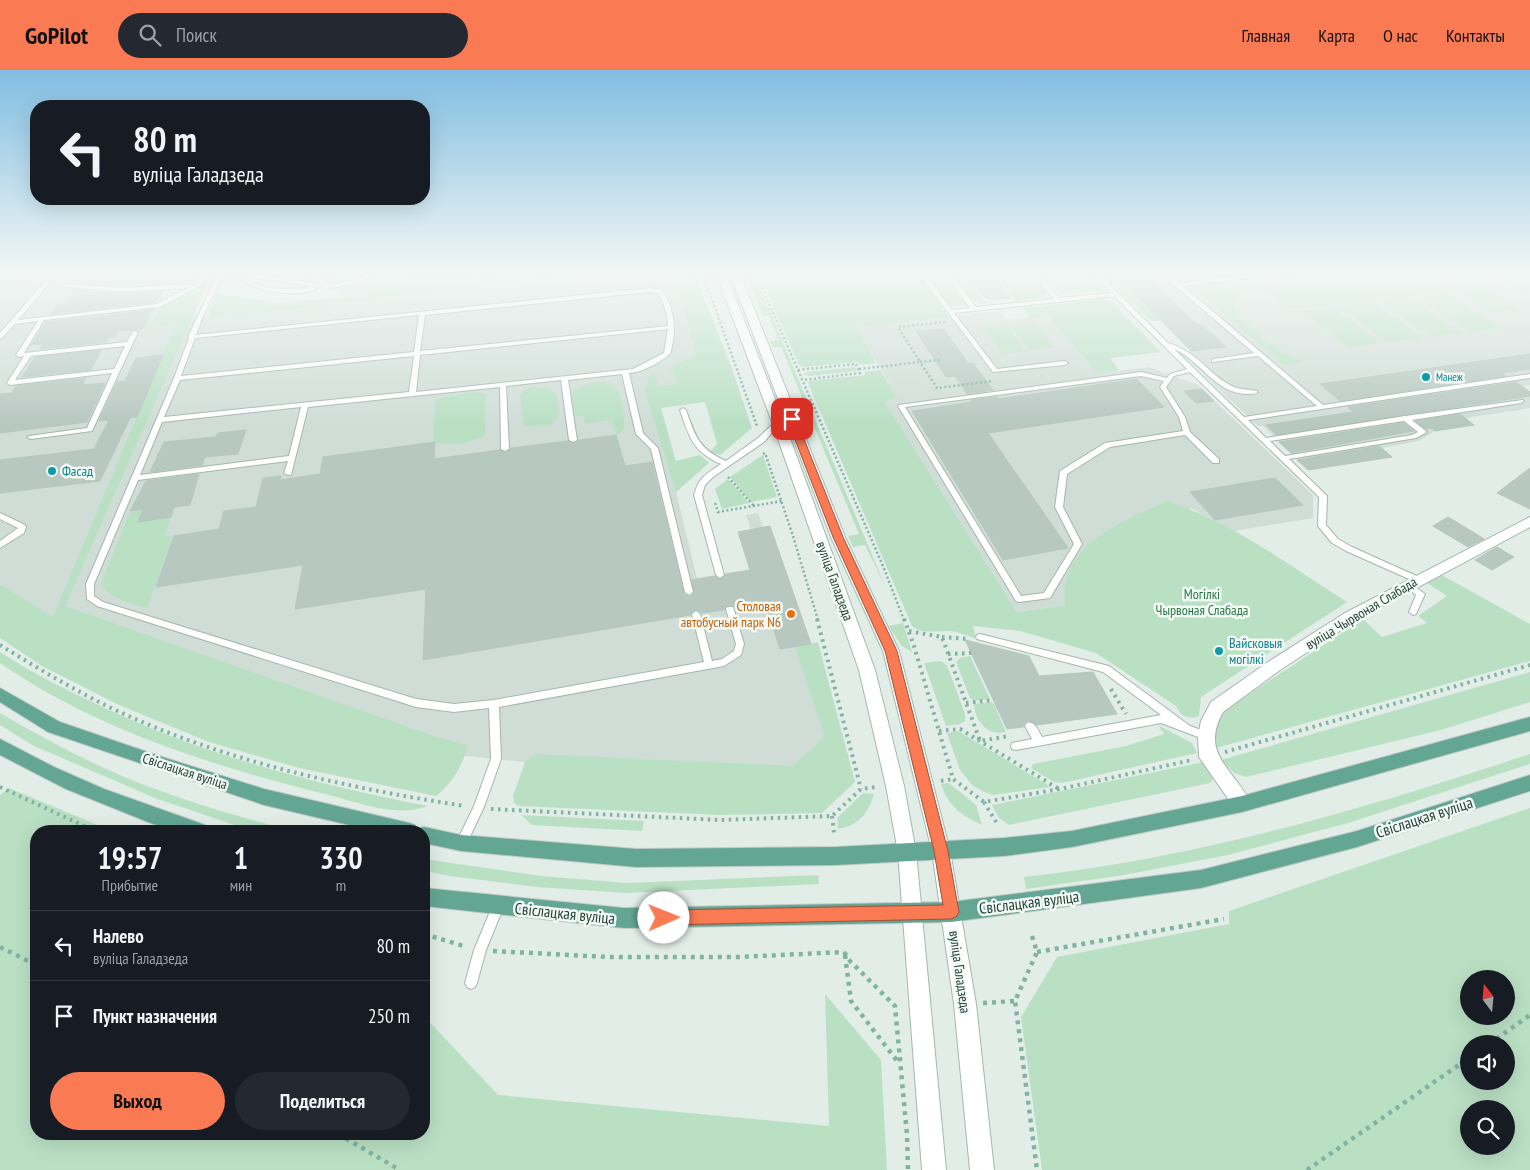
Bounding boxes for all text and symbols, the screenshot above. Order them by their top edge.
search box [118,13,468,58]
text: GoPilot [25,20,88,51]
icon: search [136,21,164,49]
text: Поиск [176,23,217,47]
text: Главная [1242,24,1290,47]
text: Карта [1318,24,1355,47]
text: О нас [1383,24,1418,47]
text: Контакты [1446,24,1505,47]
text: 80 m [133,116,197,162]
icon: left [50,120,115,185]
text: вуліца Галадзеда [133,160,264,188]
place label: Манеж [1436,370,1463,384]
marker: Манеж [1420,371,1432,383]
pin [771,398,813,440]
icon: arrive [778,405,806,433]
place label: Фасад [62,462,93,480]
marker: Фасад [46,465,58,477]
street label: вуліца Галадзеда [812,539,858,623]
street label: вуліца Чырвоная Слабада [1302,573,1420,653]
park label: Могілкі Чырвоная Слабада [1156,585,1248,619]
place label: Столовая автобусный парк N6 [681,597,781,631]
marker: Столовая автобусный парк N6 [785,608,797,620]
place label: Вайсковыя могілкі [1229,634,1282,668]
marker: Вайсковыя могілкі [1213,645,1225,657]
street label: Свіслацкая вуліца [140,749,230,793]
street label: Свіслацкая вуліца [1373,792,1475,842]
text: 19:57 [97,838,162,877]
text: 1 [234,838,248,877]
text: 330 [320,838,363,877]
text: Прибытие [102,875,158,895]
text: мин [230,875,252,895]
text: m [336,875,346,895]
street label: Свіслацкая вуліца [978,886,1080,918]
position arrow [637,891,689,943]
street label: Свіслацкая вуліца [514,898,616,928]
text: Налево [93,924,144,948]
street label: вуліца Галадзеда [945,930,975,1014]
icon: left [50,932,78,960]
text: 80 m [377,934,410,958]
text: вуліца Галадзеда [93,948,188,968]
north arrow [1460,970,1515,1025]
map controls [1460,970,1515,1155]
icon: arrive [50,1002,78,1030]
text: Пункт назначения [93,1004,217,1028]
text: 250 m [368,1004,410,1028]
button: sound [1460,1035,1515,1090]
button: Выход [50,1072,225,1130]
button: Поделиться [235,1072,410,1130]
button: search [1460,1100,1515,1155]

